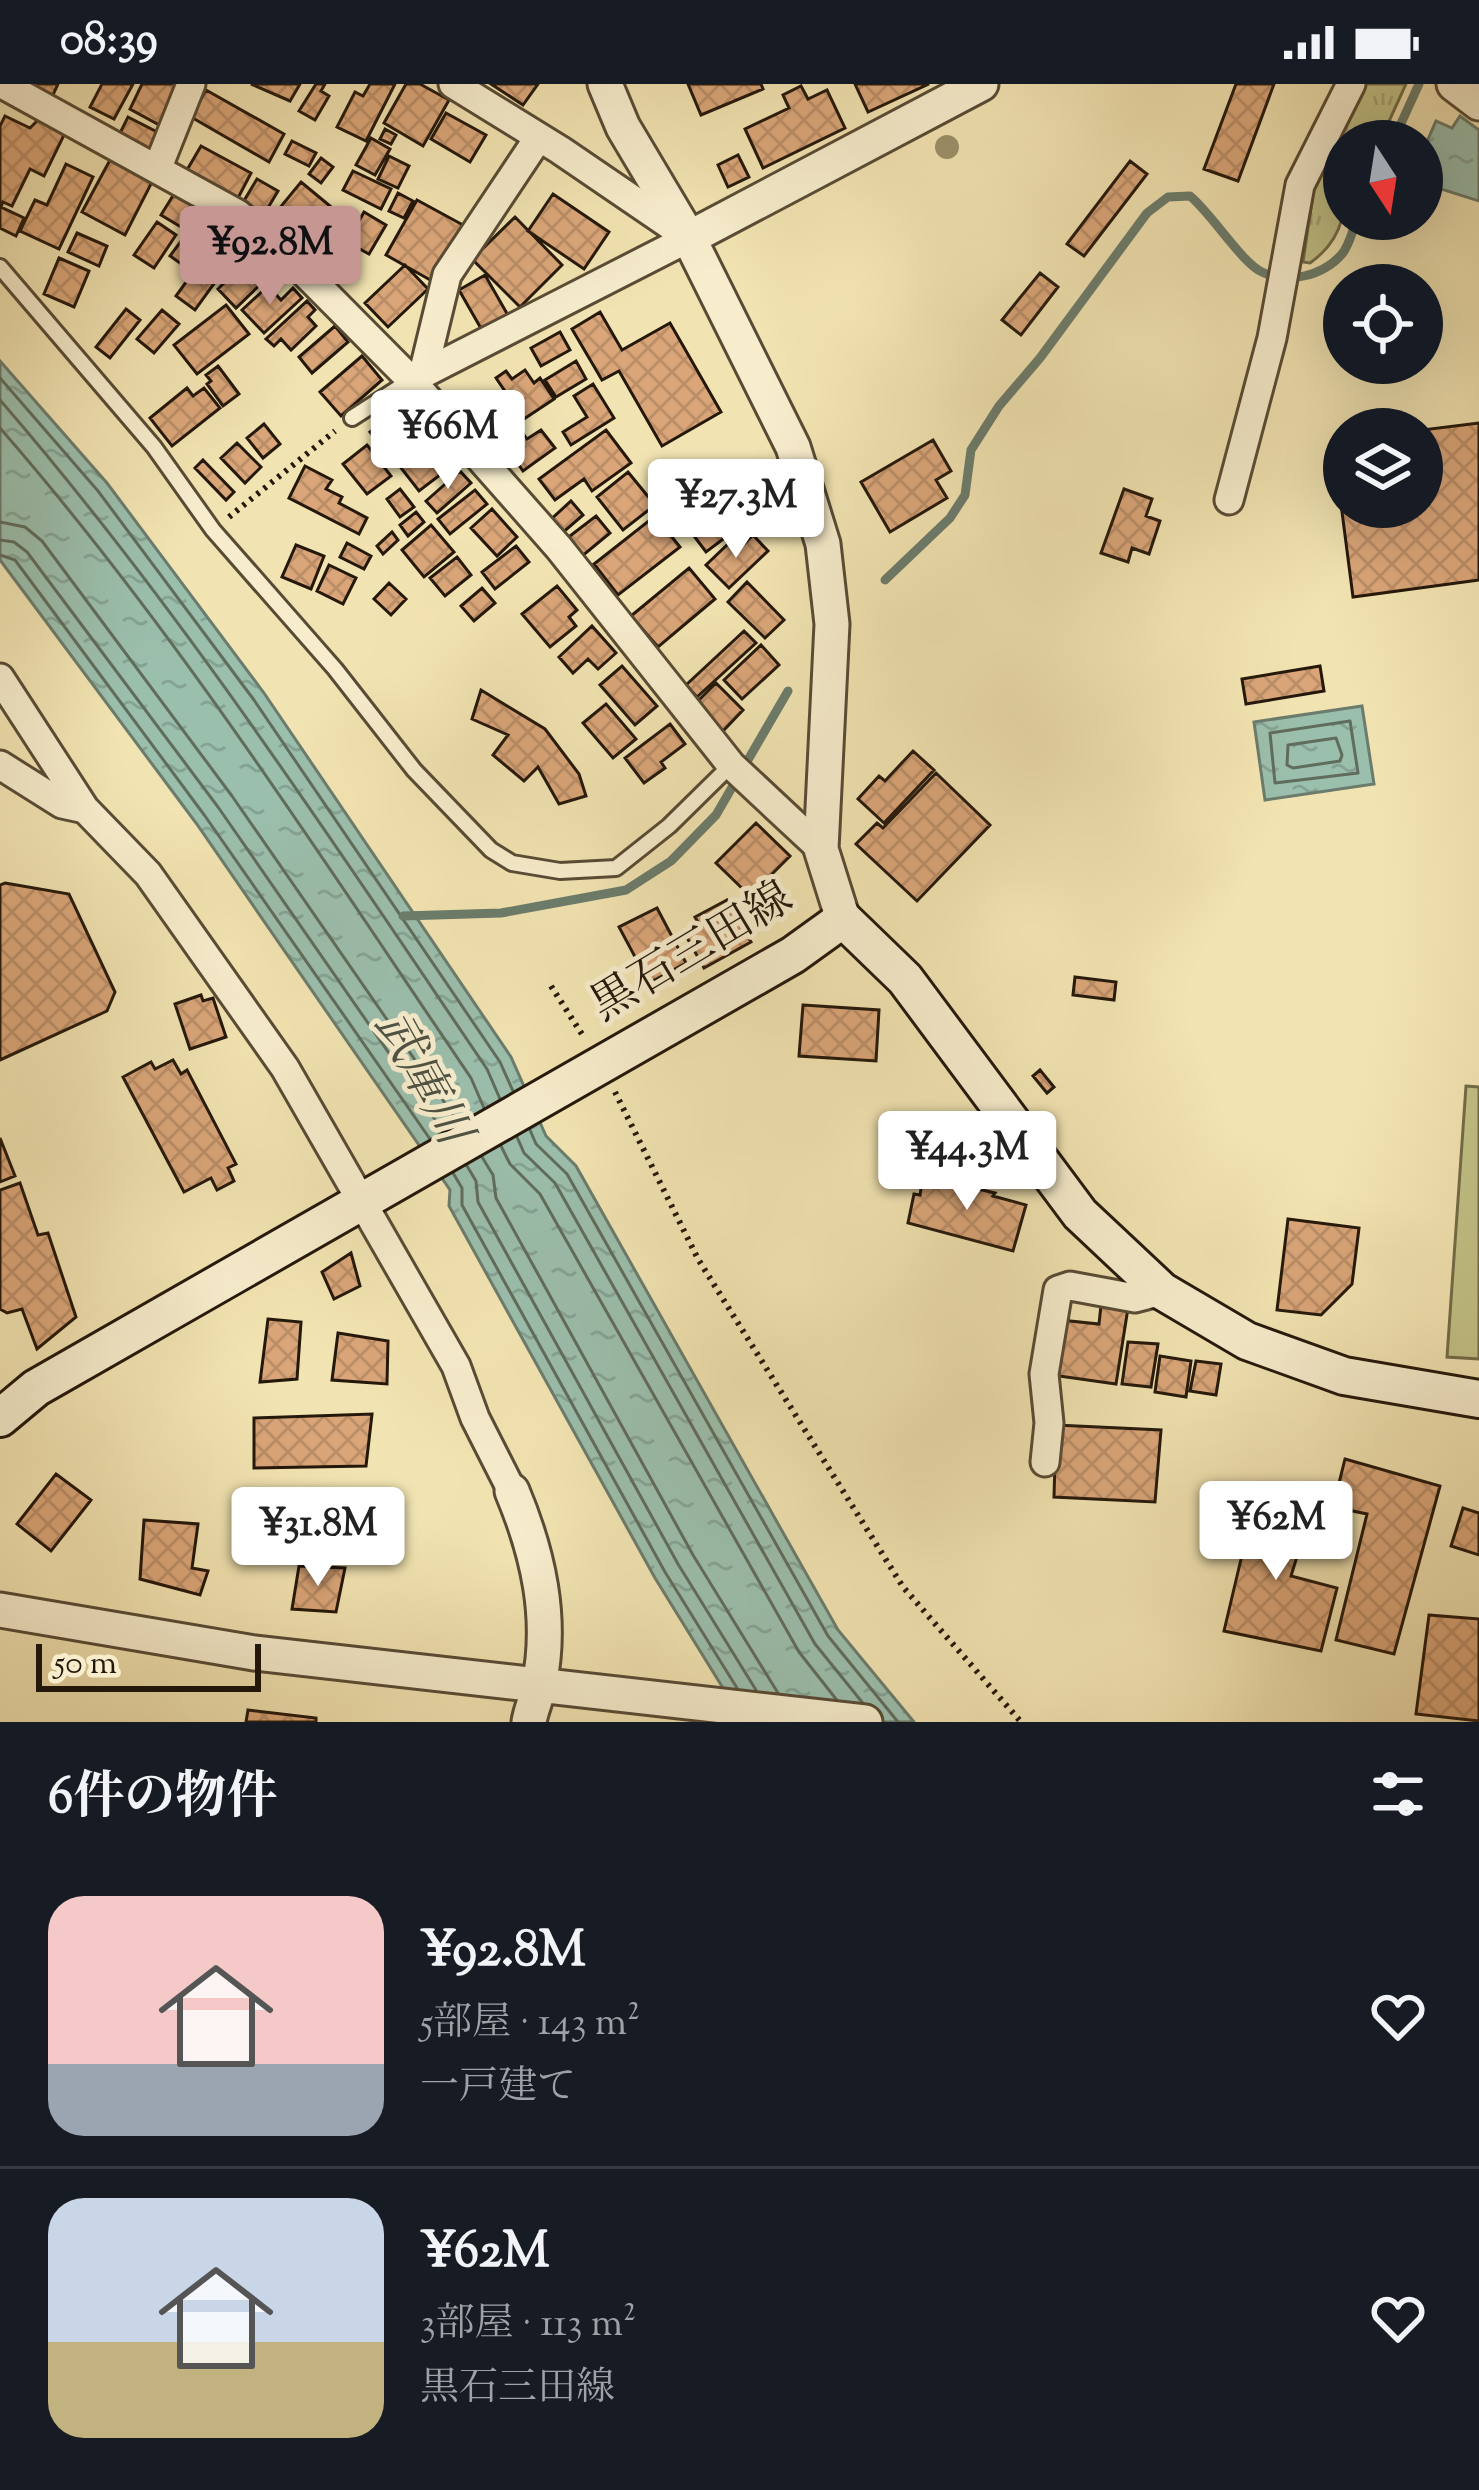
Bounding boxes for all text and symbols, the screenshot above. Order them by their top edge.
text: 08:39 [60,10,158,75]
north arrow [1323,120,1443,240]
map controls [1323,120,1443,528]
pin: ¥92.8M [172,206,368,308]
text: ¥92.8M [207,217,333,273]
button: locate [1323,264,1443,384]
pin: ¥66M [377,390,519,492]
text: ¥66M [398,401,498,457]
button: layers [1323,408,1443,528]
pin: ¥27.3M [638,459,834,561]
text: ¥27.3M [675,470,797,526]
street label: 黒石三田線 [580,868,806,1040]
water label: 武庫川 [355,999,488,1163]
pin: ¥44.3M [869,1111,1065,1213]
text: ¥44.3M [905,1122,1029,1178]
pin: ¥62M [1205,1481,1347,1583]
pin: ¥31.8M [220,1487,416,1589]
text: ¥62M [1227,1492,1325,1548]
text: ¥31.8M [259,1498,377,1554]
scale bar [36,1638,261,1691]
text: 50 m [54,1641,117,1689]
icon: filters [1365,1761,1431,1827]
text: 6件の物件 [48,1763,277,1836]
text: ¥92.8M [420,1916,586,1989]
icon: home [144,1944,288,2088]
icon: heart [1365,1983,1431,2049]
text: 5部屋 · 143 m² [420,1997,640,2053]
text: 一戸建て [420,2061,576,2117]
text: ¥62M [420,2217,549,2290]
icon: home [144,2246,288,2390]
icon: heart [1365,2285,1431,2351]
text: 3部屋 · 113 m² [420,2298,636,2354]
text: 黒石三田線 [420,2362,615,2418]

